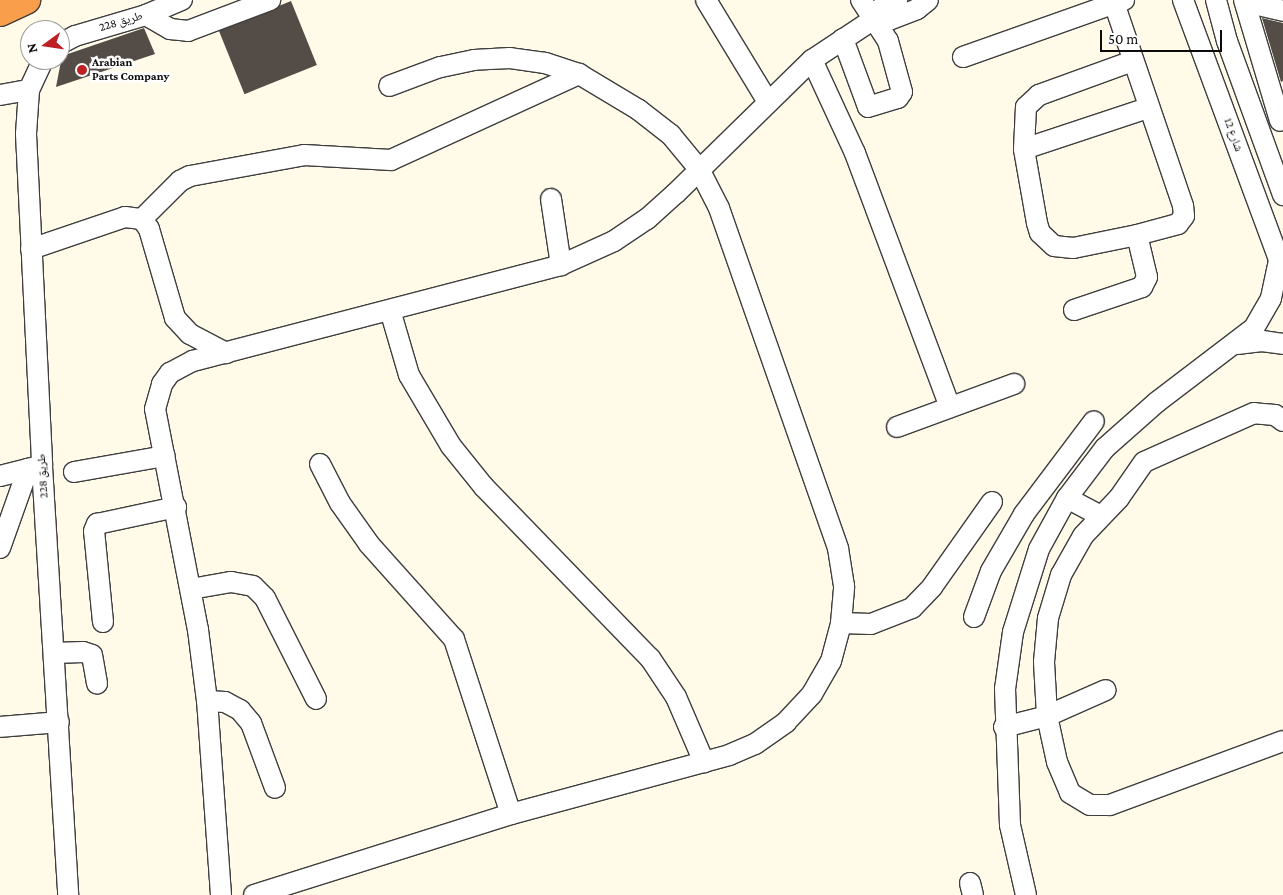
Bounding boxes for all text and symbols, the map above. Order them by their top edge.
street label: طريق 228 [98,9,144,35]
north arrow [20,20,70,70]
scale bar [1103,20,1226,52]
text: 50 m [1108,31,1138,47]
text: N [23,42,40,55]
place label: Arabian Parts Company [92,56,169,84]
marker: Arabian Parts Company [76,64,88,76]
street label: شارع 12 [1220,116,1246,154]
street label: طريق 228 [34,453,52,499]

